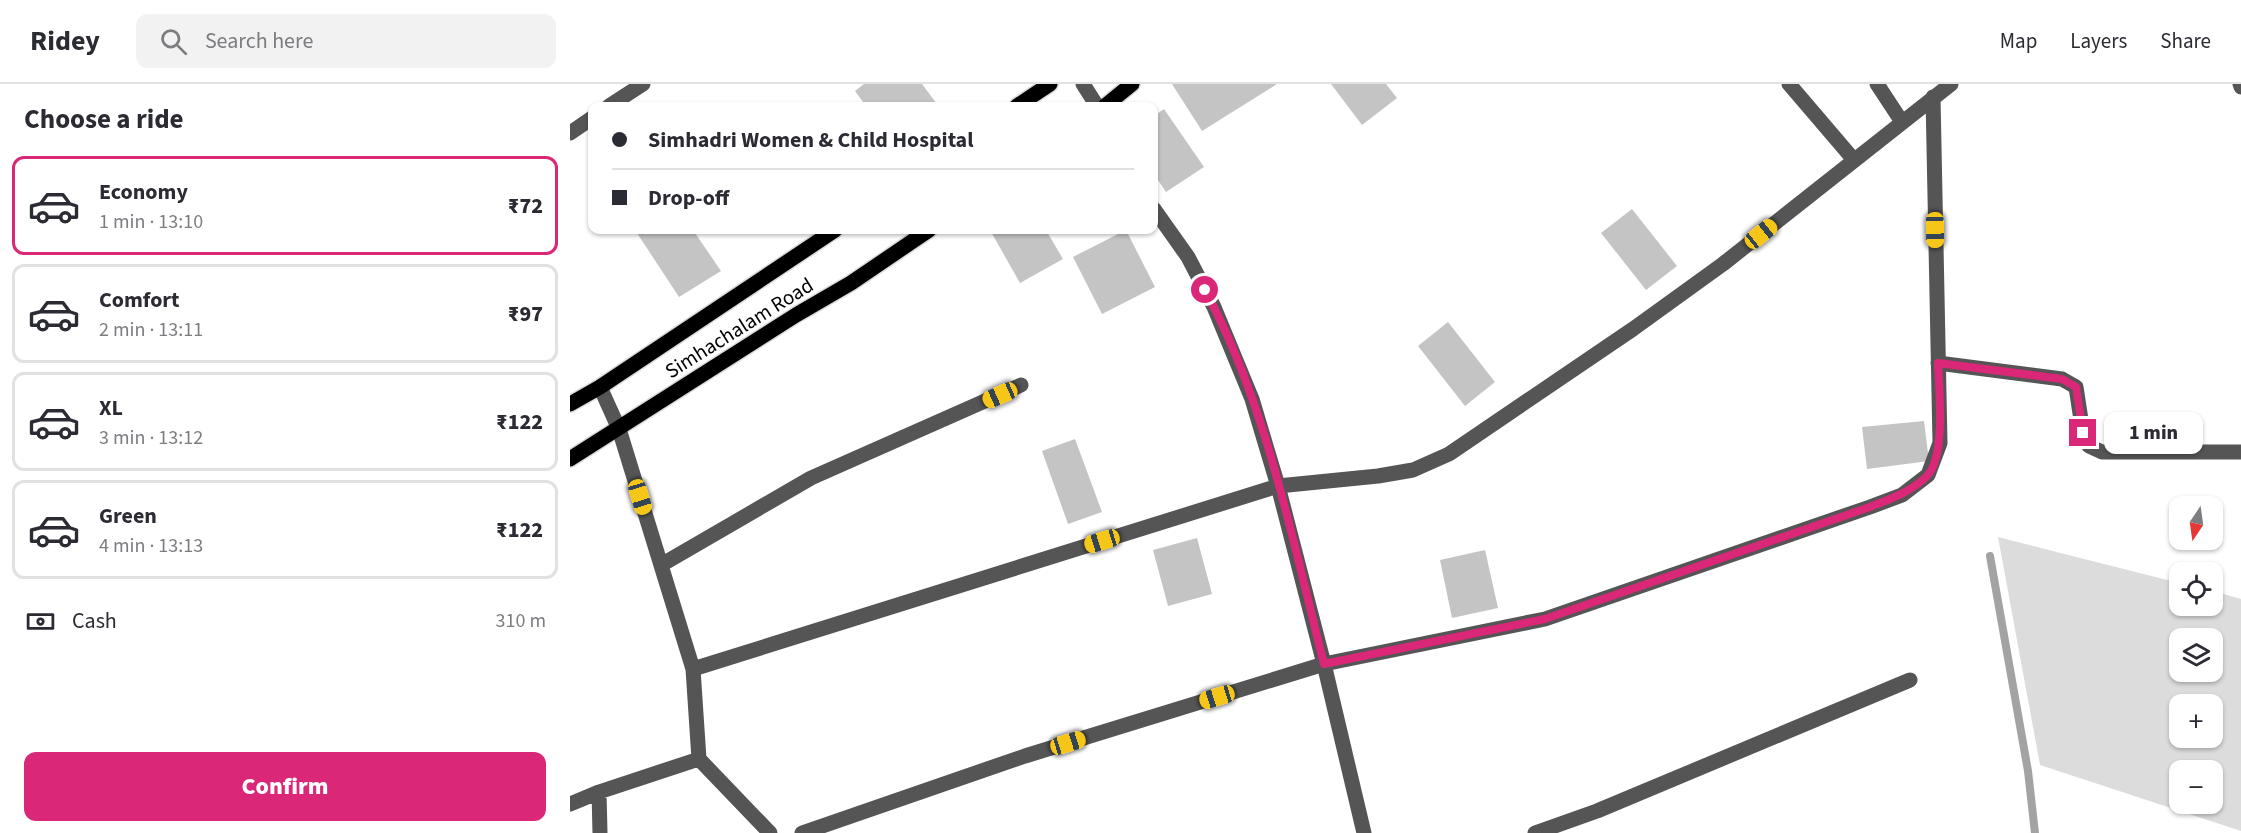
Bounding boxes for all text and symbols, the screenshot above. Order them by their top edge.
search box [136,14,556,68]
text: Ridey [30,21,100,61]
icon: search [157,25,190,58]
text: Search here [205,25,313,57]
text: Map [2000,26,2037,56]
text: Layers [2070,26,2127,56]
text: Share [2160,26,2211,56]
text: Choose a ride [24,100,184,139]
text: Simhadri Women & Child Hospital [648,124,974,156]
text: Economy [99,176,188,208]
icon: car [27,179,81,233]
text: Drop-off [648,182,729,214]
text: ₹72 [508,190,543,222]
text: 1 min · 13:10 [99,208,203,236]
car [1926,212,1944,248]
car [1741,216,1781,252]
street label: Simhachalam Road [659,270,819,386]
route start [1191,276,1218,303]
text: Comfort [99,284,180,316]
icon: car [27,287,81,341]
text: ₹97 [508,298,543,330]
text: 2 min · 13:11 [99,316,203,344]
car [980,379,1020,411]
text: XL [99,392,123,424]
icon: car [27,395,81,449]
text: ₹122 [496,406,543,438]
callout: 1 min [2104,412,2203,454]
route end [2069,419,2096,446]
text: 1 min [2129,419,2178,447]
text: 3 min · 13:12 [99,424,203,452]
car [626,477,654,517]
north arrow [2169,496,2223,550]
map controls [2169,496,2223,814]
text: Green [99,500,157,532]
icon: car [27,503,81,557]
text: ₹122 [496,514,543,546]
car [1082,527,1122,555]
text: 4 min · 13:13 [99,532,203,560]
button: locate [2169,562,2223,616]
icon: cash [24,605,57,638]
text: Cash [72,605,117,637]
text: 310 m [496,607,546,635]
button: layers [2169,628,2223,682]
car [1197,683,1237,711]
button: + [2169,694,2223,748]
car [1048,729,1088,757]
button: Confirm [24,752,546,821]
button: − [2169,760,2223,814]

